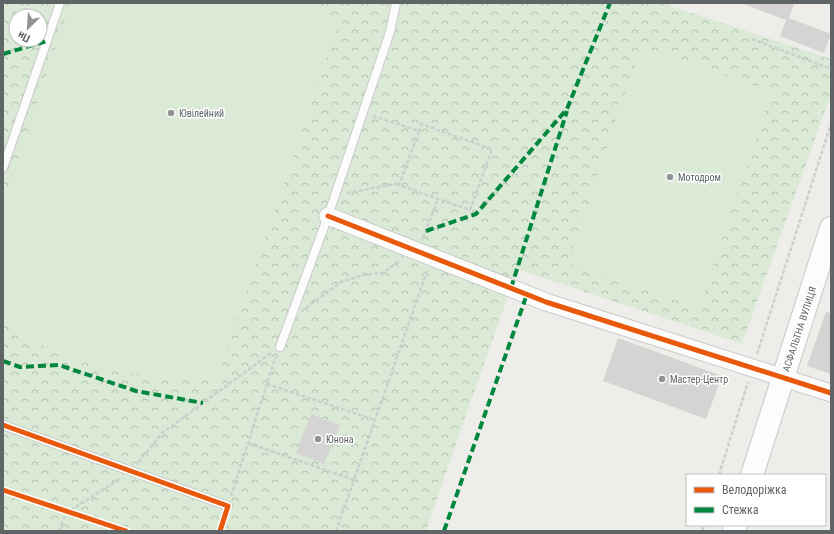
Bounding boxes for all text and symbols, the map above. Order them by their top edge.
north arrow [8,8,48,48]
text: Пн [16,28,32,45]
marker: Ювілейний [166,108,176,118]
place label: Ювілейний [179,108,224,119]
marker: Мотодром [665,172,675,182]
place label: Мотодром [678,172,721,183]
street label: АСФАЛЬТНА ВУЛИЦЯ [780,285,818,373]
marker: Мастер-Центр [657,374,667,384]
place label: Мастер-Центр [670,374,728,385]
marker: Юнона [313,434,323,444]
place label: Юнона [326,434,354,445]
legend [686,474,826,526]
text: Велодоріжка [722,483,787,497]
text: Стежка [722,503,759,517]

